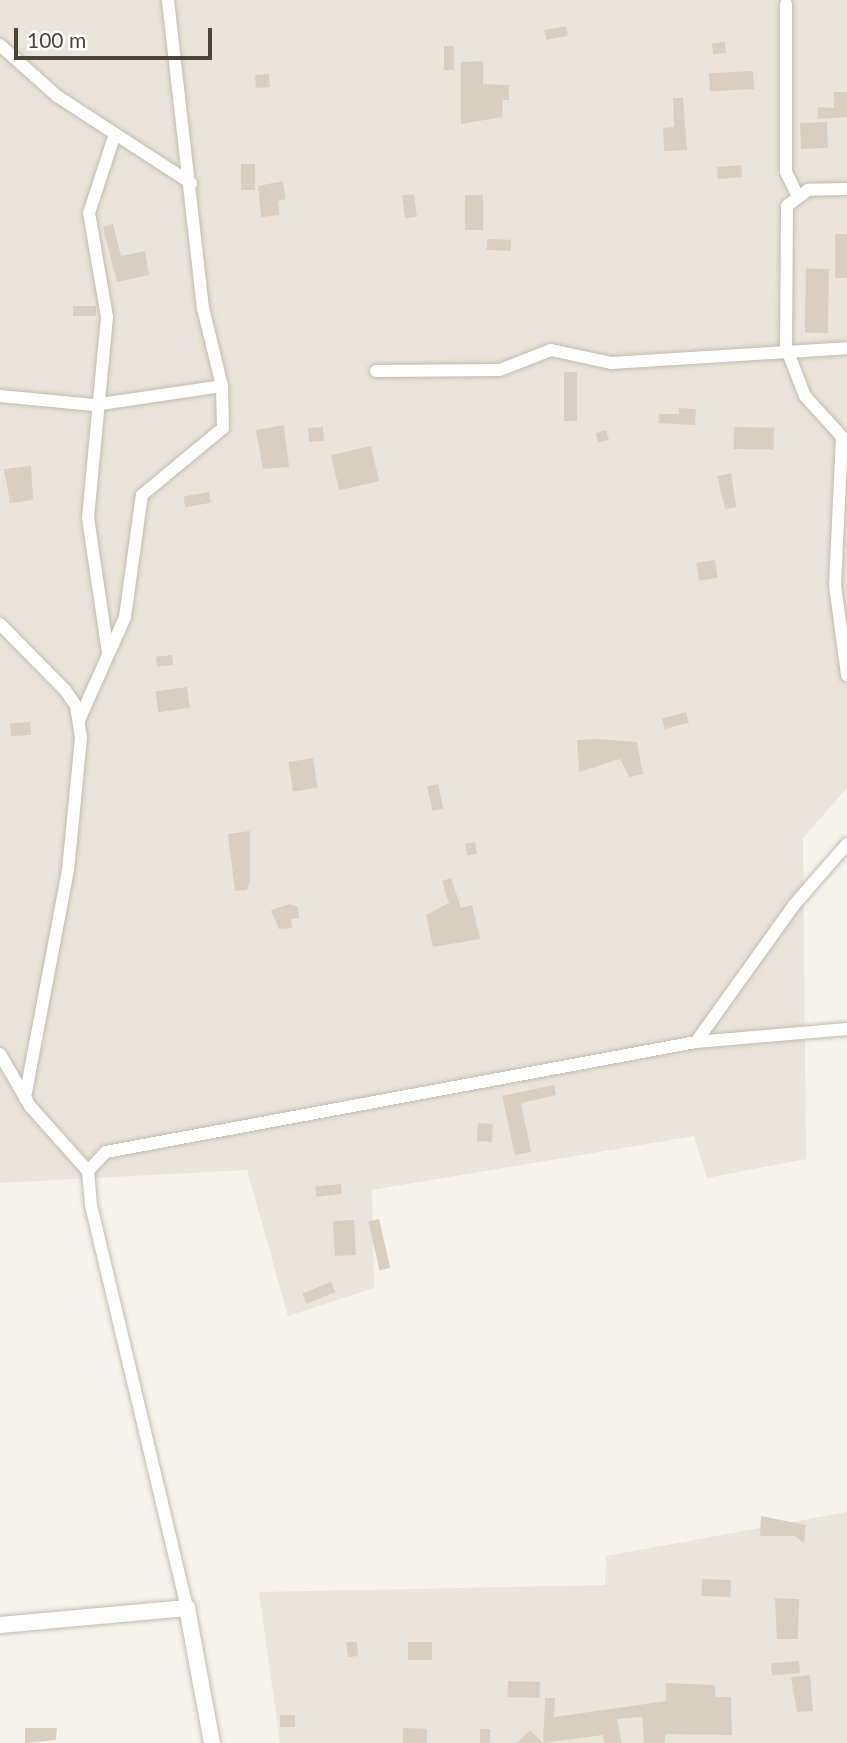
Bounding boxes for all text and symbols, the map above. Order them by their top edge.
scale bar [18,14,215,58]
text: 100 m [27,27,86,52]

